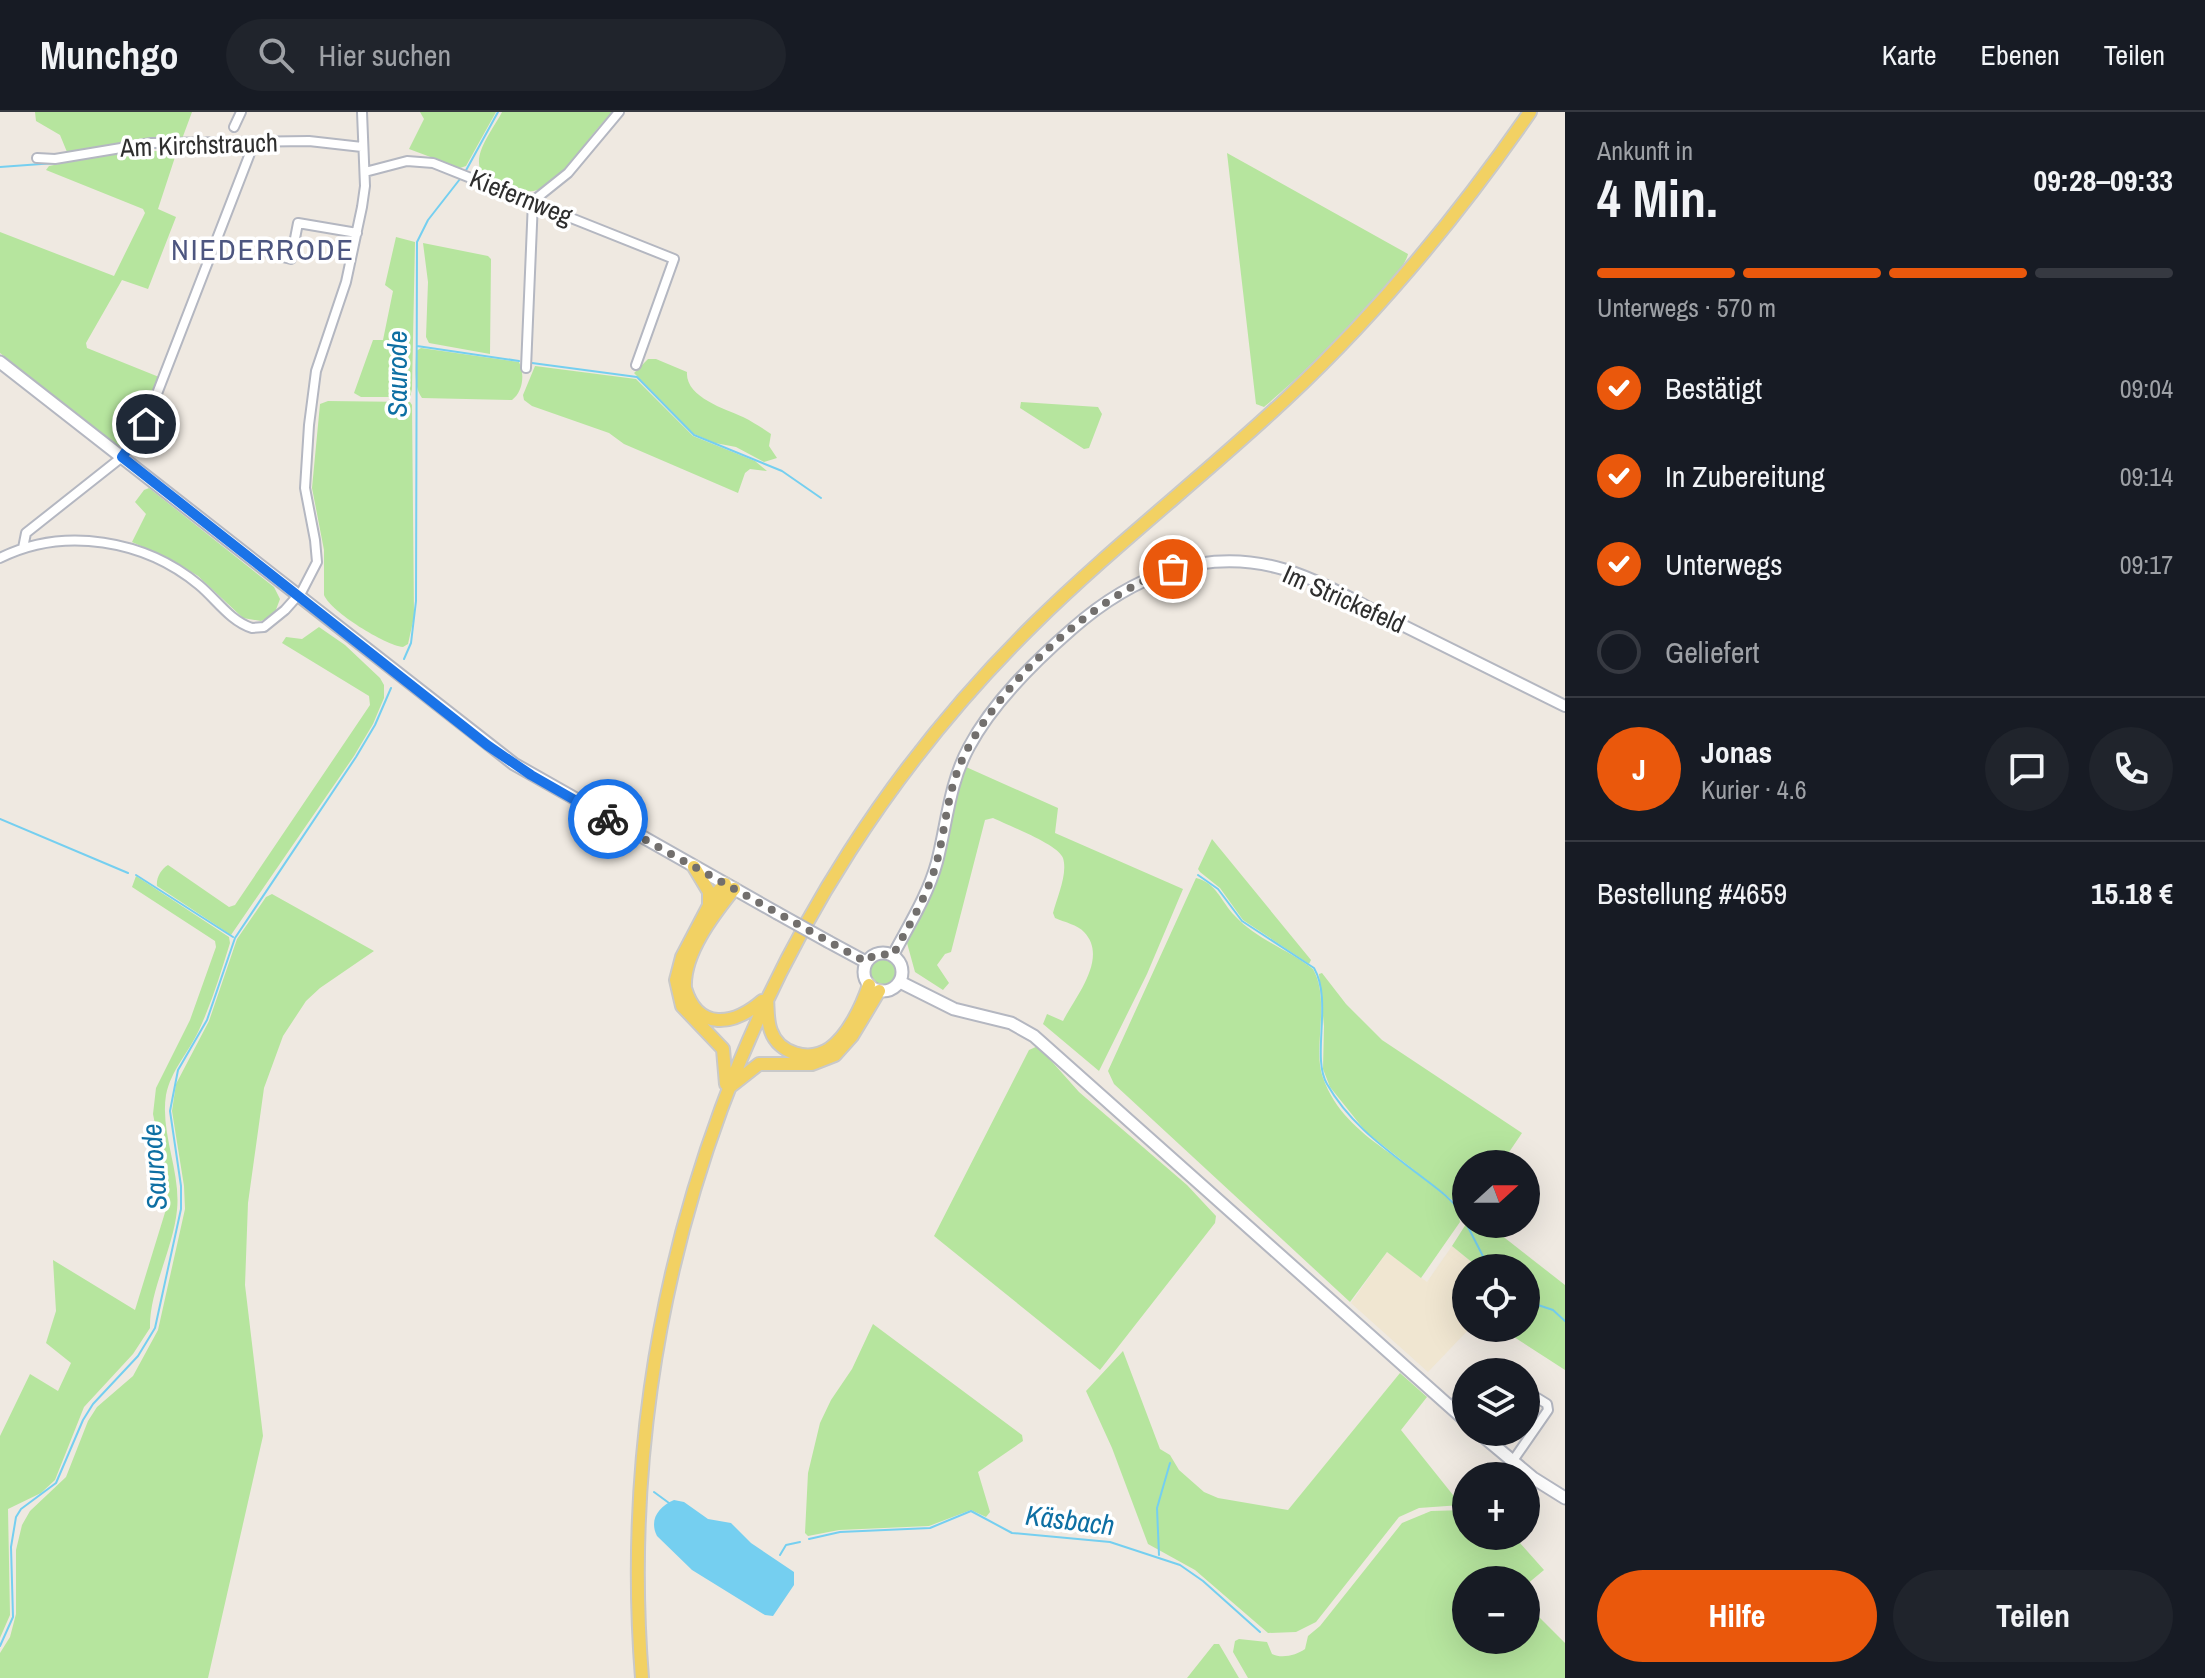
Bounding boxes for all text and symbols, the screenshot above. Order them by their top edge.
search box [226,19,786,91]
text: Munchgo [40,30,178,81]
icon: search [254,33,298,77]
text: Hier suchen [318,35,451,75]
text: Karte [1882,36,1937,74]
text: Ebenen [1981,36,2060,74]
text: Teilen [2104,36,2165,74]
street label: Am Kirchstrauch [119,124,278,165]
text: Ankunft in [1597,133,1693,168]
street label: Kiefernweg [465,160,578,233]
text: 09:28–09:33 [2034,160,2173,200]
text: 4 Min. [1597,163,1718,233]
district label: NIEDERRODE [171,229,355,269]
text: Unterwegs · 570 m [1597,290,1776,325]
water label: Saurode [378,331,416,417]
icon: check [1597,366,1641,410]
text: Bestätigt [1665,368,1762,408]
text: 09:04 [2120,371,2173,406]
pin [112,390,180,458]
icon: home [124,402,168,446]
icon: check [1597,454,1641,498]
text: In Zubereitung [1665,456,1825,496]
text: 09:14 [2120,459,2173,494]
pin [1139,535,1207,603]
icon: check [1597,542,1641,586]
text: Unterwegs [1665,544,1783,584]
icon: bag [1151,547,1195,591]
text: 09:17 [2120,547,2173,582]
street label: Im Strickefeld [1278,556,1411,641]
text: Geliefert [1665,632,1759,672]
button: chat [1985,727,2069,811]
button: phone [2089,727,2173,811]
text: Jonas [1701,732,1772,772]
text: J [1632,749,1646,789]
text: Kurier · 4.6 [1701,772,1806,807]
courier [568,779,648,859]
icon: bike [586,797,630,841]
text: Bestellung #4659 [1597,873,1787,913]
text: 15.18 € [2091,873,2173,913]
water label: Saurode [132,1122,176,1212]
north arrow [1452,1150,1540,1238]
map controls [1452,1150,1540,1654]
button: locate [1452,1254,1540,1342]
button: layers [1452,1358,1540,1446]
button: + [1452,1462,1540,1550]
water label: Käsbach [1023,1496,1117,1544]
button: − [1452,1566,1540,1654]
button: Hilfe [1597,1570,1877,1662]
button: Teilen [1893,1570,2173,1662]

